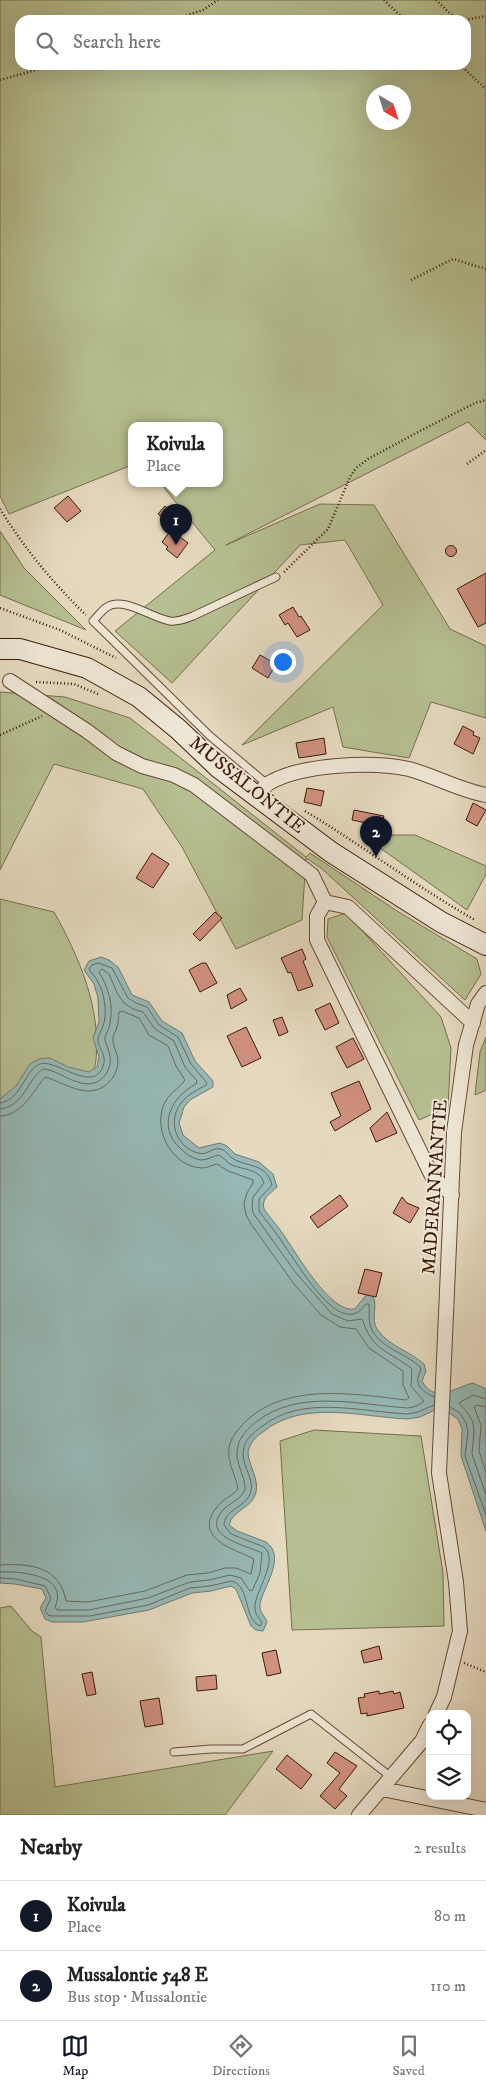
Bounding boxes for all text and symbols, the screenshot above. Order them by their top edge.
search box [15,15,471,70]
icon: search [33,29,61,57]
text: Search here [73,31,161,54]
north arrow [366,85,411,130]
popup [128,422,223,487]
text: Koivula [146,433,205,456]
text: Place [146,456,181,476]
pin: 1 [160,504,192,545]
your location [270,649,296,675]
street label: MUSSALONTIE [184,731,310,839]
pin: 2 [360,816,392,857]
street label: MADERANNANTIE [417,1099,453,1275]
map controls [426,1710,471,1800]
button: locate [426,1710,471,1755]
button: layers [426,1755,471,1800]
text: Nearby [20,1835,82,1861]
text: 2 results [414,1838,466,1858]
text: Koivula [67,1894,126,1917]
text: 1 [33,1906,39,1926]
text: 80 m [434,1906,466,1926]
text: Place [67,1917,101,1937]
text: Mussalontie 548 E [67,1964,208,1987]
text: 2 [32,1976,40,1996]
text: 110 m [430,1976,466,1996]
text: Bus stop · Mussalontie [67,1987,207,2007]
tab: Map [61,2032,89,2080]
tab: Directions [212,2032,270,2080]
tab: Saved [393,2032,425,2080]

